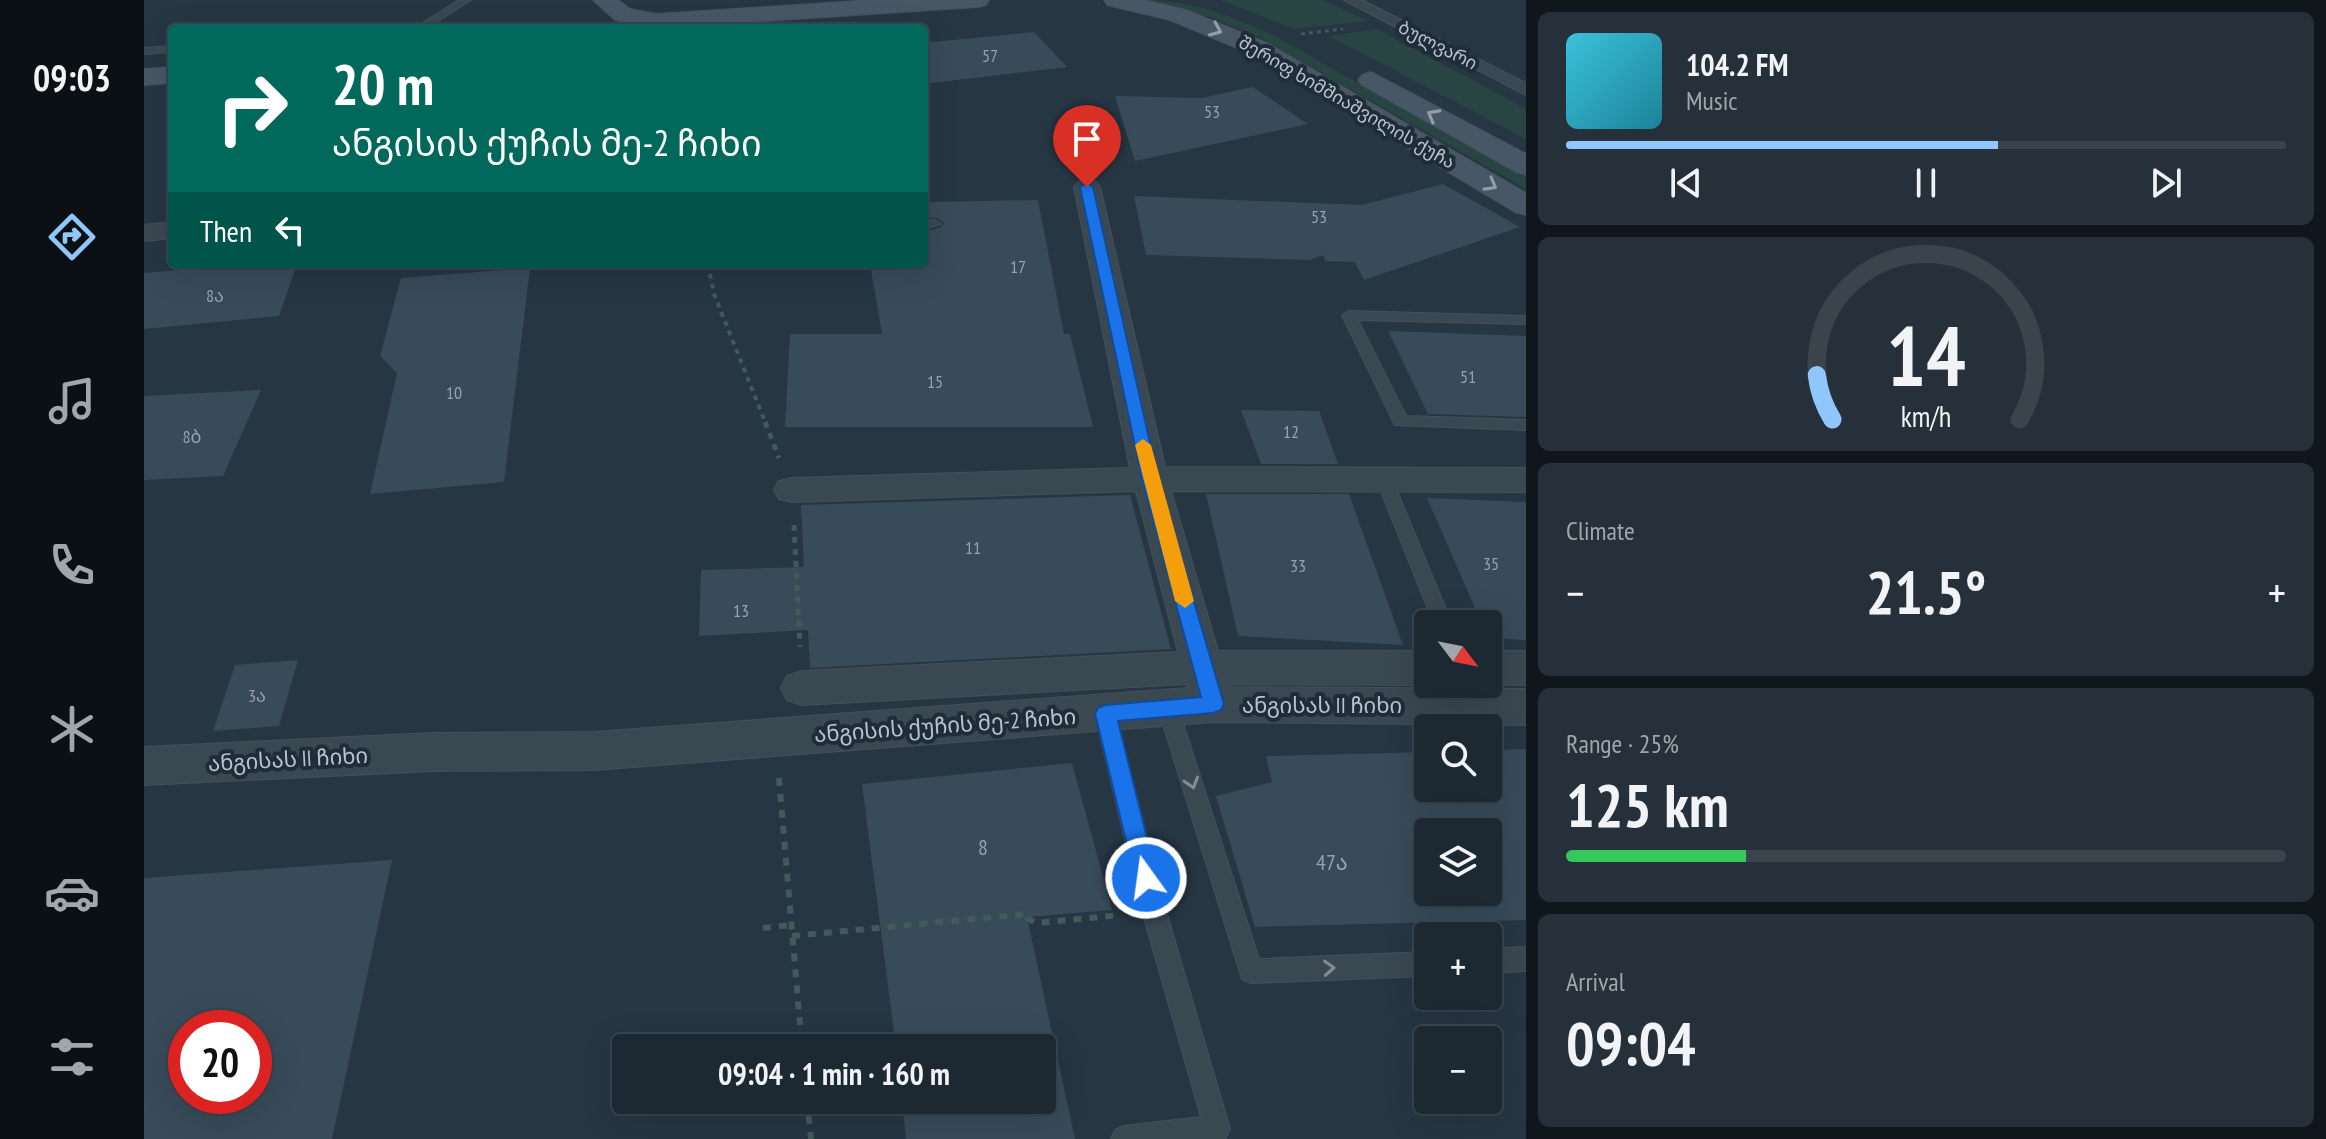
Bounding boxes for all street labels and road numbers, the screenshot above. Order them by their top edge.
street label: ბულვარი [1395,15,1481,75]
street label: შერიფ ხიმშიაშვილის ქუჩა [1235,30,1459,174]
street label: ანგისას II ჩიხი [1242,691,1402,719]
street label: ანგისის ქუჩის მე-2 ჩიხი [813,702,1077,748]
street label: ანგისას II ჩიხი [207,741,369,777]

